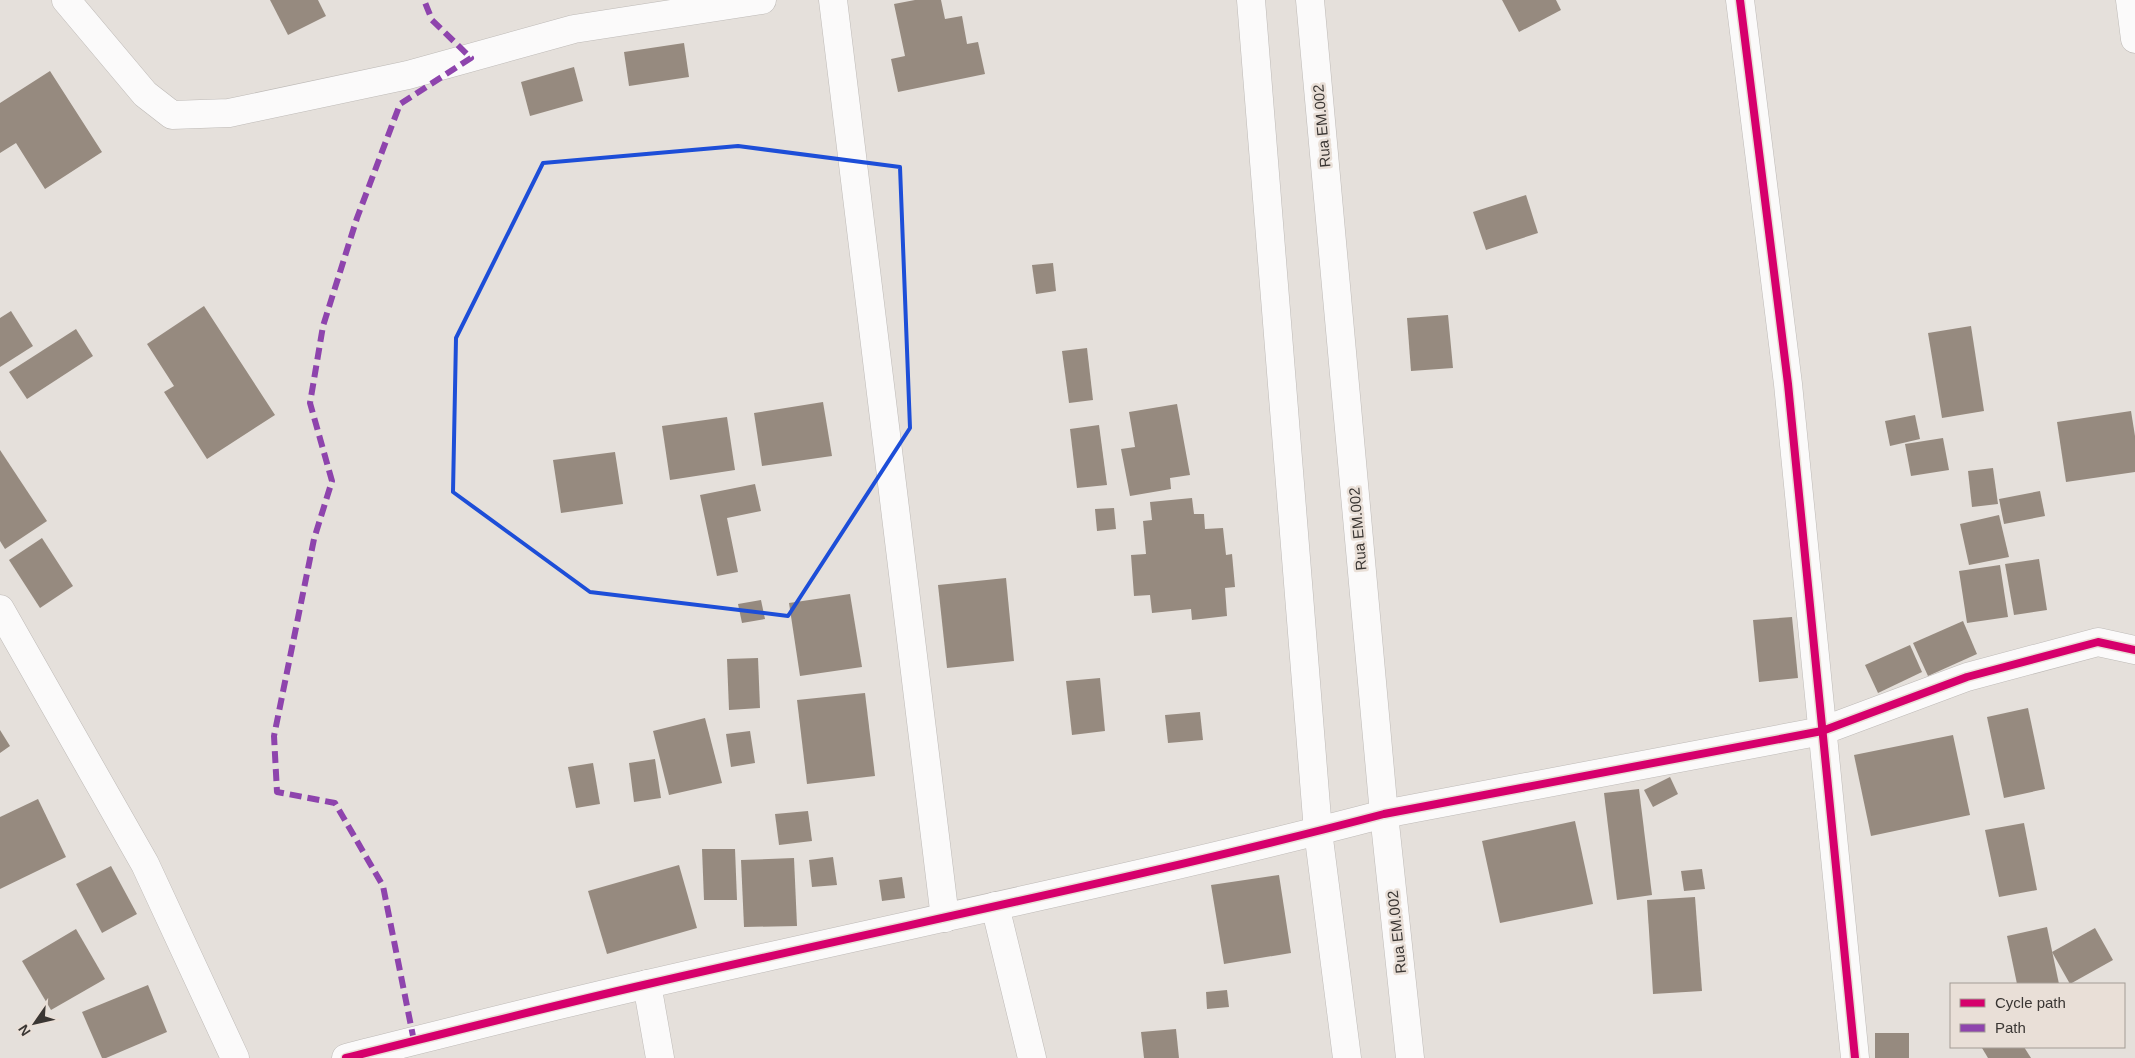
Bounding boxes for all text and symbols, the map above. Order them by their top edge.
street label: Rua EM.002 [1309,84,1334,168]
street label: Rua EM.002 [1345,487,1370,571]
street label: Rua EM.002 [1384,890,1409,974]
legend [1950,983,2125,1048]
text: Cycle path [1995,994,2066,1011]
north arrow [10,998,60,1048]
text: Path [1995,1019,2026,1036]
text: N [15,1022,34,1039]

